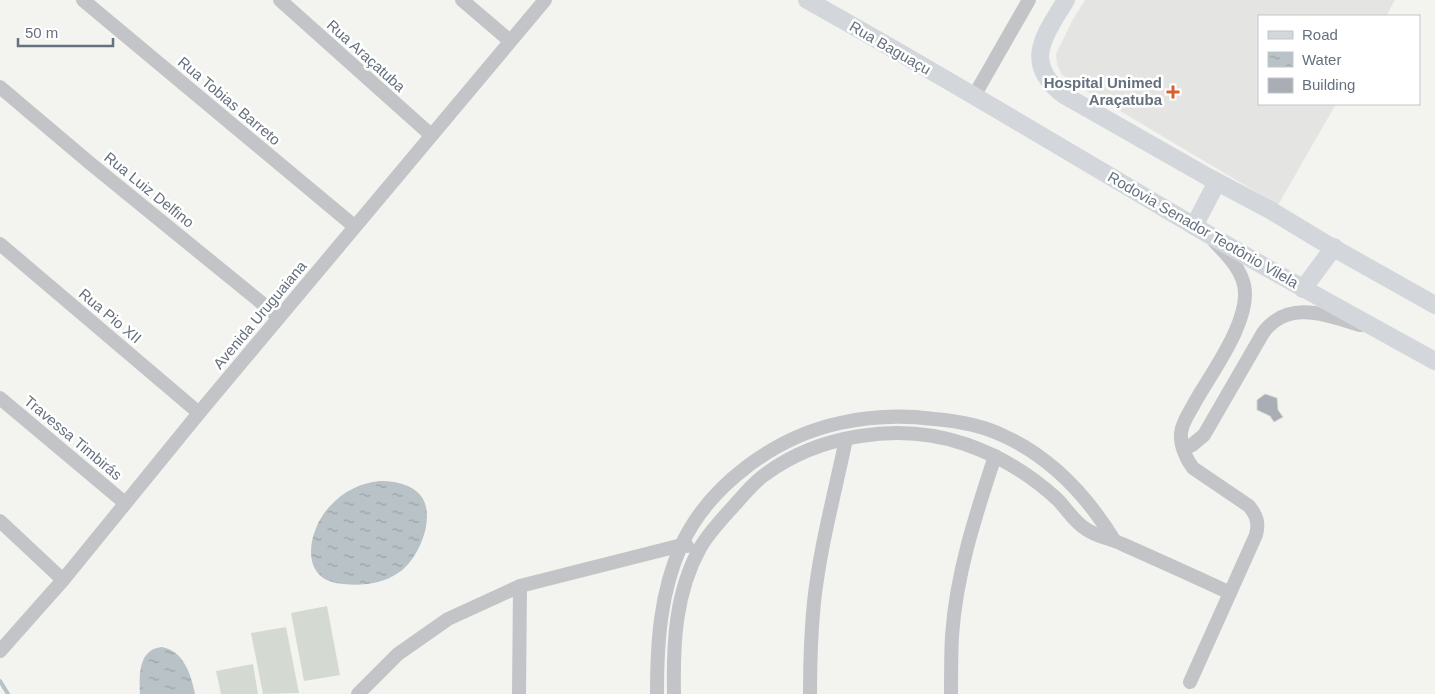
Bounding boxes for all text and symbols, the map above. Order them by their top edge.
scale bar [18,15,112,47]
legend [1258,15,1420,105]
street label: Rua Araçatuba [324,16,409,96]
street label: Rua Baguaçu [847,17,934,78]
text: 50 m [25,24,58,41]
text: Road [1302,26,1338,43]
text: Water [1302,51,1341,68]
street label: Rua Tobias Barreto [175,53,284,148]
place label: Hospital Unimed Araçatuba [1044,74,1163,108]
text: Building [1302,76,1355,93]
marker: Hospital Unimed Araçatuba [1166,85,1180,99]
street label: Rua Luiz Delfino [101,148,197,231]
street label: Rodovia Senador Teotônio Vilela [1105,168,1302,292]
street label: Avenida Uruguaiana [210,257,310,372]
street label: Rua Pio XII [76,285,145,347]
street label: Travessa Timbirás [21,392,126,483]

